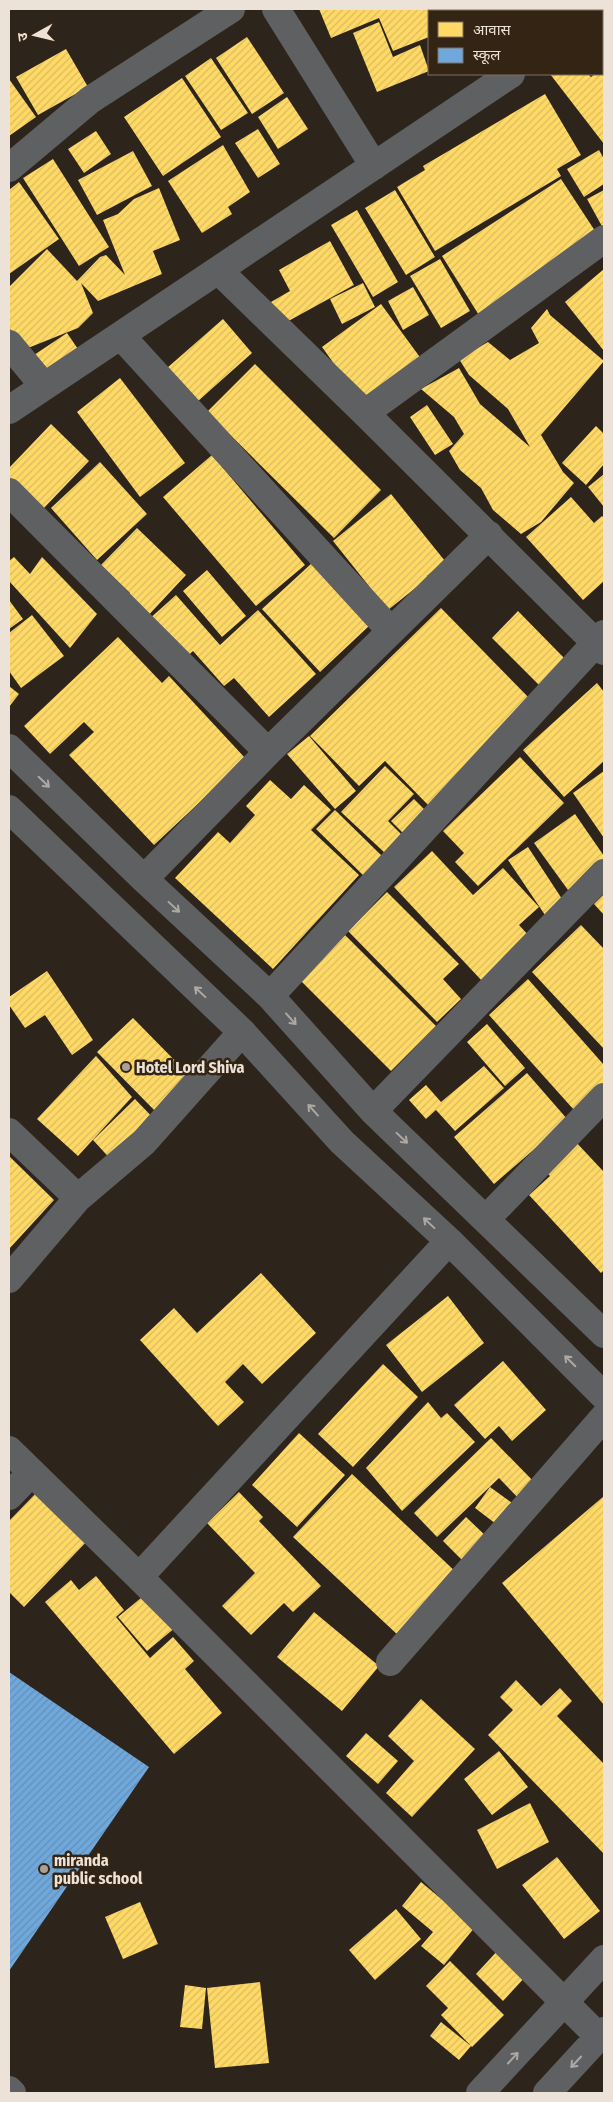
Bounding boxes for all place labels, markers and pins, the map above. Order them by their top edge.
place label: Hotel Lord Shiva [136,1058,244,1077]
marker: Hotel Lord Shiva [120,1061,132,1073]
place label: miranda public school [54,1851,143,1888]
marker: miranda public school [38,1863,50,1875]

